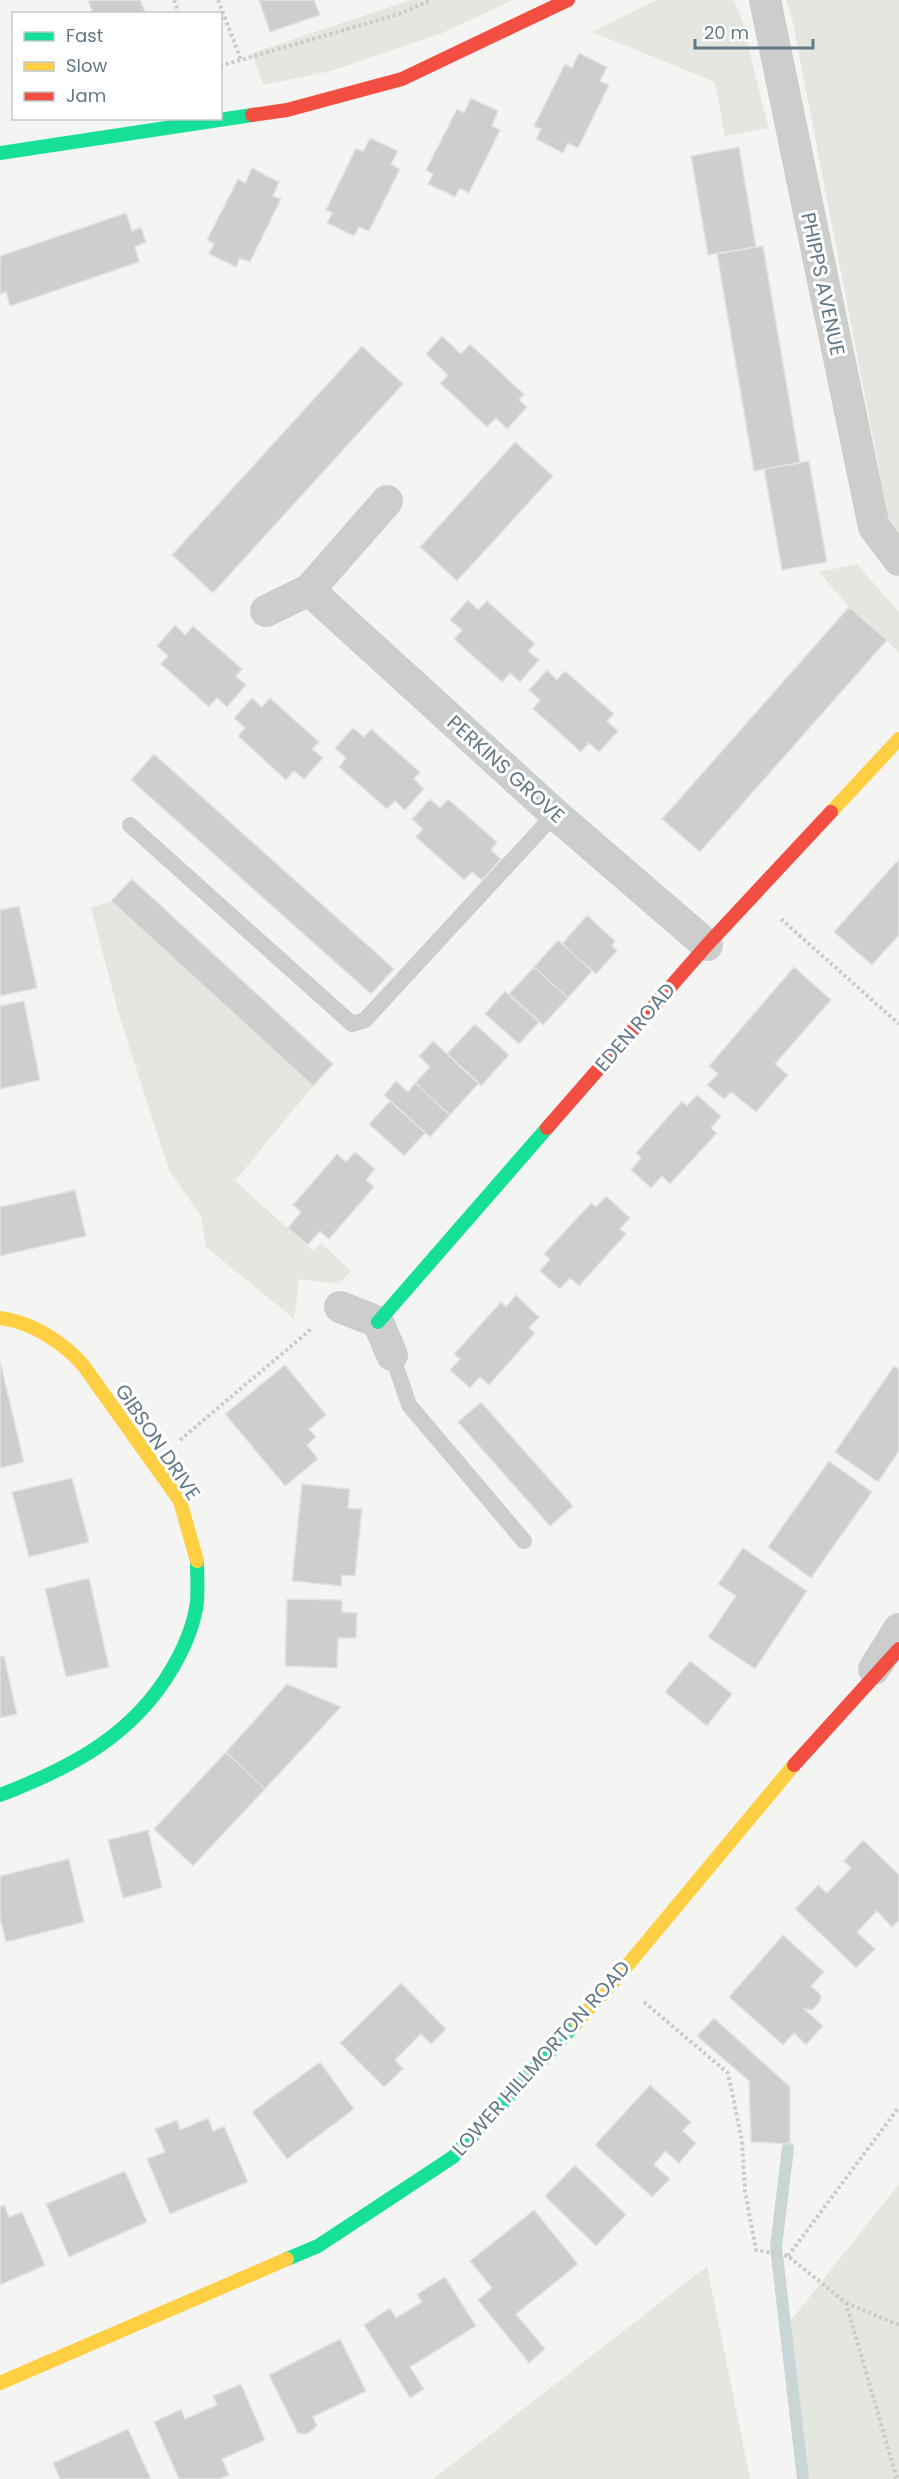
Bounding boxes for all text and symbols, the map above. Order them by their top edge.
legend [12,12,222,120]
scale bar [695,12,814,50]
text: 20 m [704,20,749,45]
text: Fast [66,23,103,48]
text: Slow [66,53,108,78]
text: Jam [66,83,106,108]
street label: PHIPPS AVENUE [794,210,852,358]
street label: PERKINS GROVE [441,709,571,829]
street label: EDEN ROAD [588,976,682,1078]
street label: GIBSON DRIVE [109,1378,207,1506]
street label: LOWER HILLMORTON ROAD [446,1954,636,2162]

